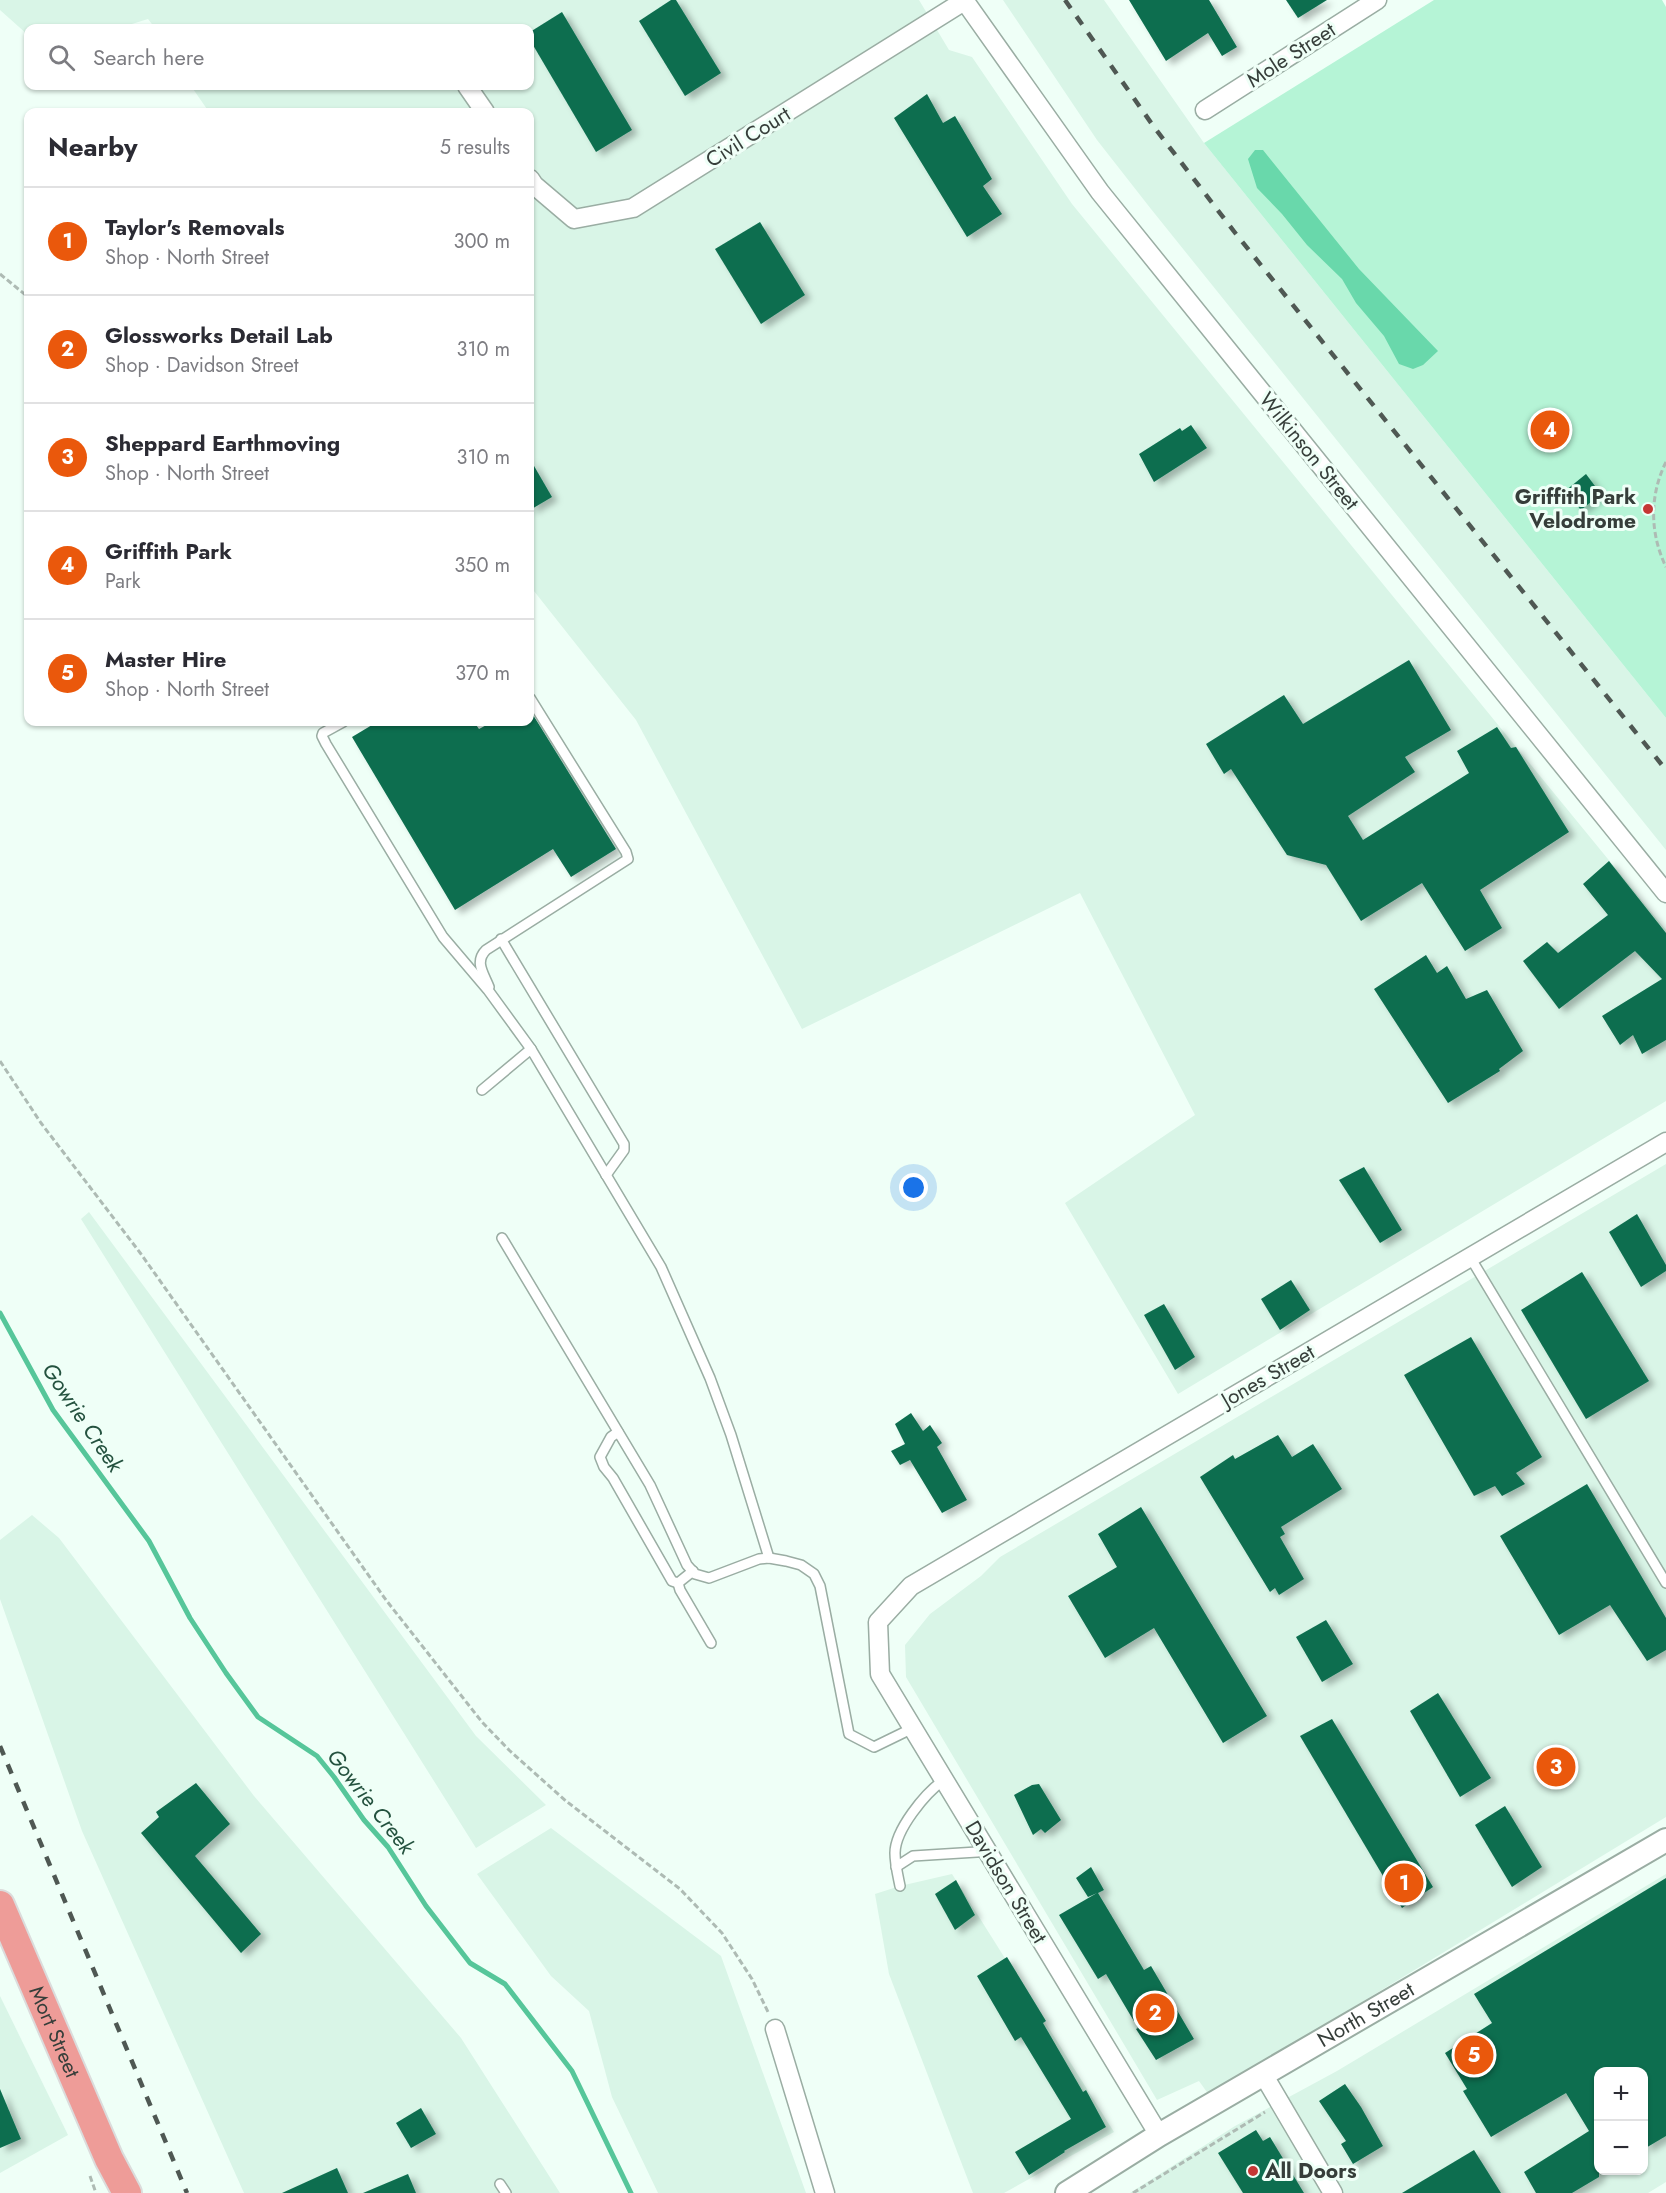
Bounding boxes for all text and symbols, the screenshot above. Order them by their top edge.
street label: Mole Street [1241,15,1341,95]
search box [24,24,534,90]
icon: search [45,41,78,74]
text: Search here [93,41,204,73]
street label: Civil Court [700,99,796,175]
text: Nearby [48,128,137,166]
text: 5 results [440,133,510,162]
text: Taylor's Removals [105,211,284,243]
text: 1 [62,227,73,256]
text: 300 m [453,227,510,256]
text: Shop · North Street [105,243,269,272]
text: Glossworks Detail Lab [105,319,333,351]
text: 2 [61,335,74,364]
text: 310 m [456,335,510,364]
text: Shop · Davidson Street [105,351,299,380]
street label: Wilkinson Street [1252,386,1366,516]
pin: 4 [1530,408,1570,452]
text: Sheppard Earthmoving [105,427,340,459]
text: 3 [61,443,74,472]
text: 310 m [456,443,510,472]
text: Shop · North Street [105,459,269,488]
place label: Griffith Park Velodrome [1515,482,1636,536]
marker: Griffith Park Velodrome [1641,502,1655,516]
text: Griffith Park [105,535,232,567]
text: 4 [61,551,74,580]
text: 350 m [454,551,510,580]
text: Park [105,567,141,596]
text: Master Hire [105,643,226,675]
text: 5 [61,659,74,688]
text: 370 m [455,659,510,688]
text: Shop · North Street [105,675,269,704]
your location [899,1173,928,1202]
street label: Jones Street [1213,1337,1320,1416]
water label: Gowrie Creek [35,1356,132,1479]
water label: Gowrie Creek [320,1742,423,1862]
pin: 3 [1536,1744,1576,1790]
street label: Davidson Street [958,1815,1054,1949]
pin: 1 [1384,1860,1424,1906]
street label: North Street [1312,1975,1420,2055]
street label: Mort Street [21,1981,87,2082]
pin: 2 [1136,1990,1174,2036]
pin: 5 [1454,2032,1494,2078]
map controls [1594,2067,1648,2175]
button: + [1594,2067,1648,2121]
button: − [1594,2121,1648,2175]
place label: All Doors [1264,2156,1357,2186]
marker: All Doors [1246,2164,1260,2178]

